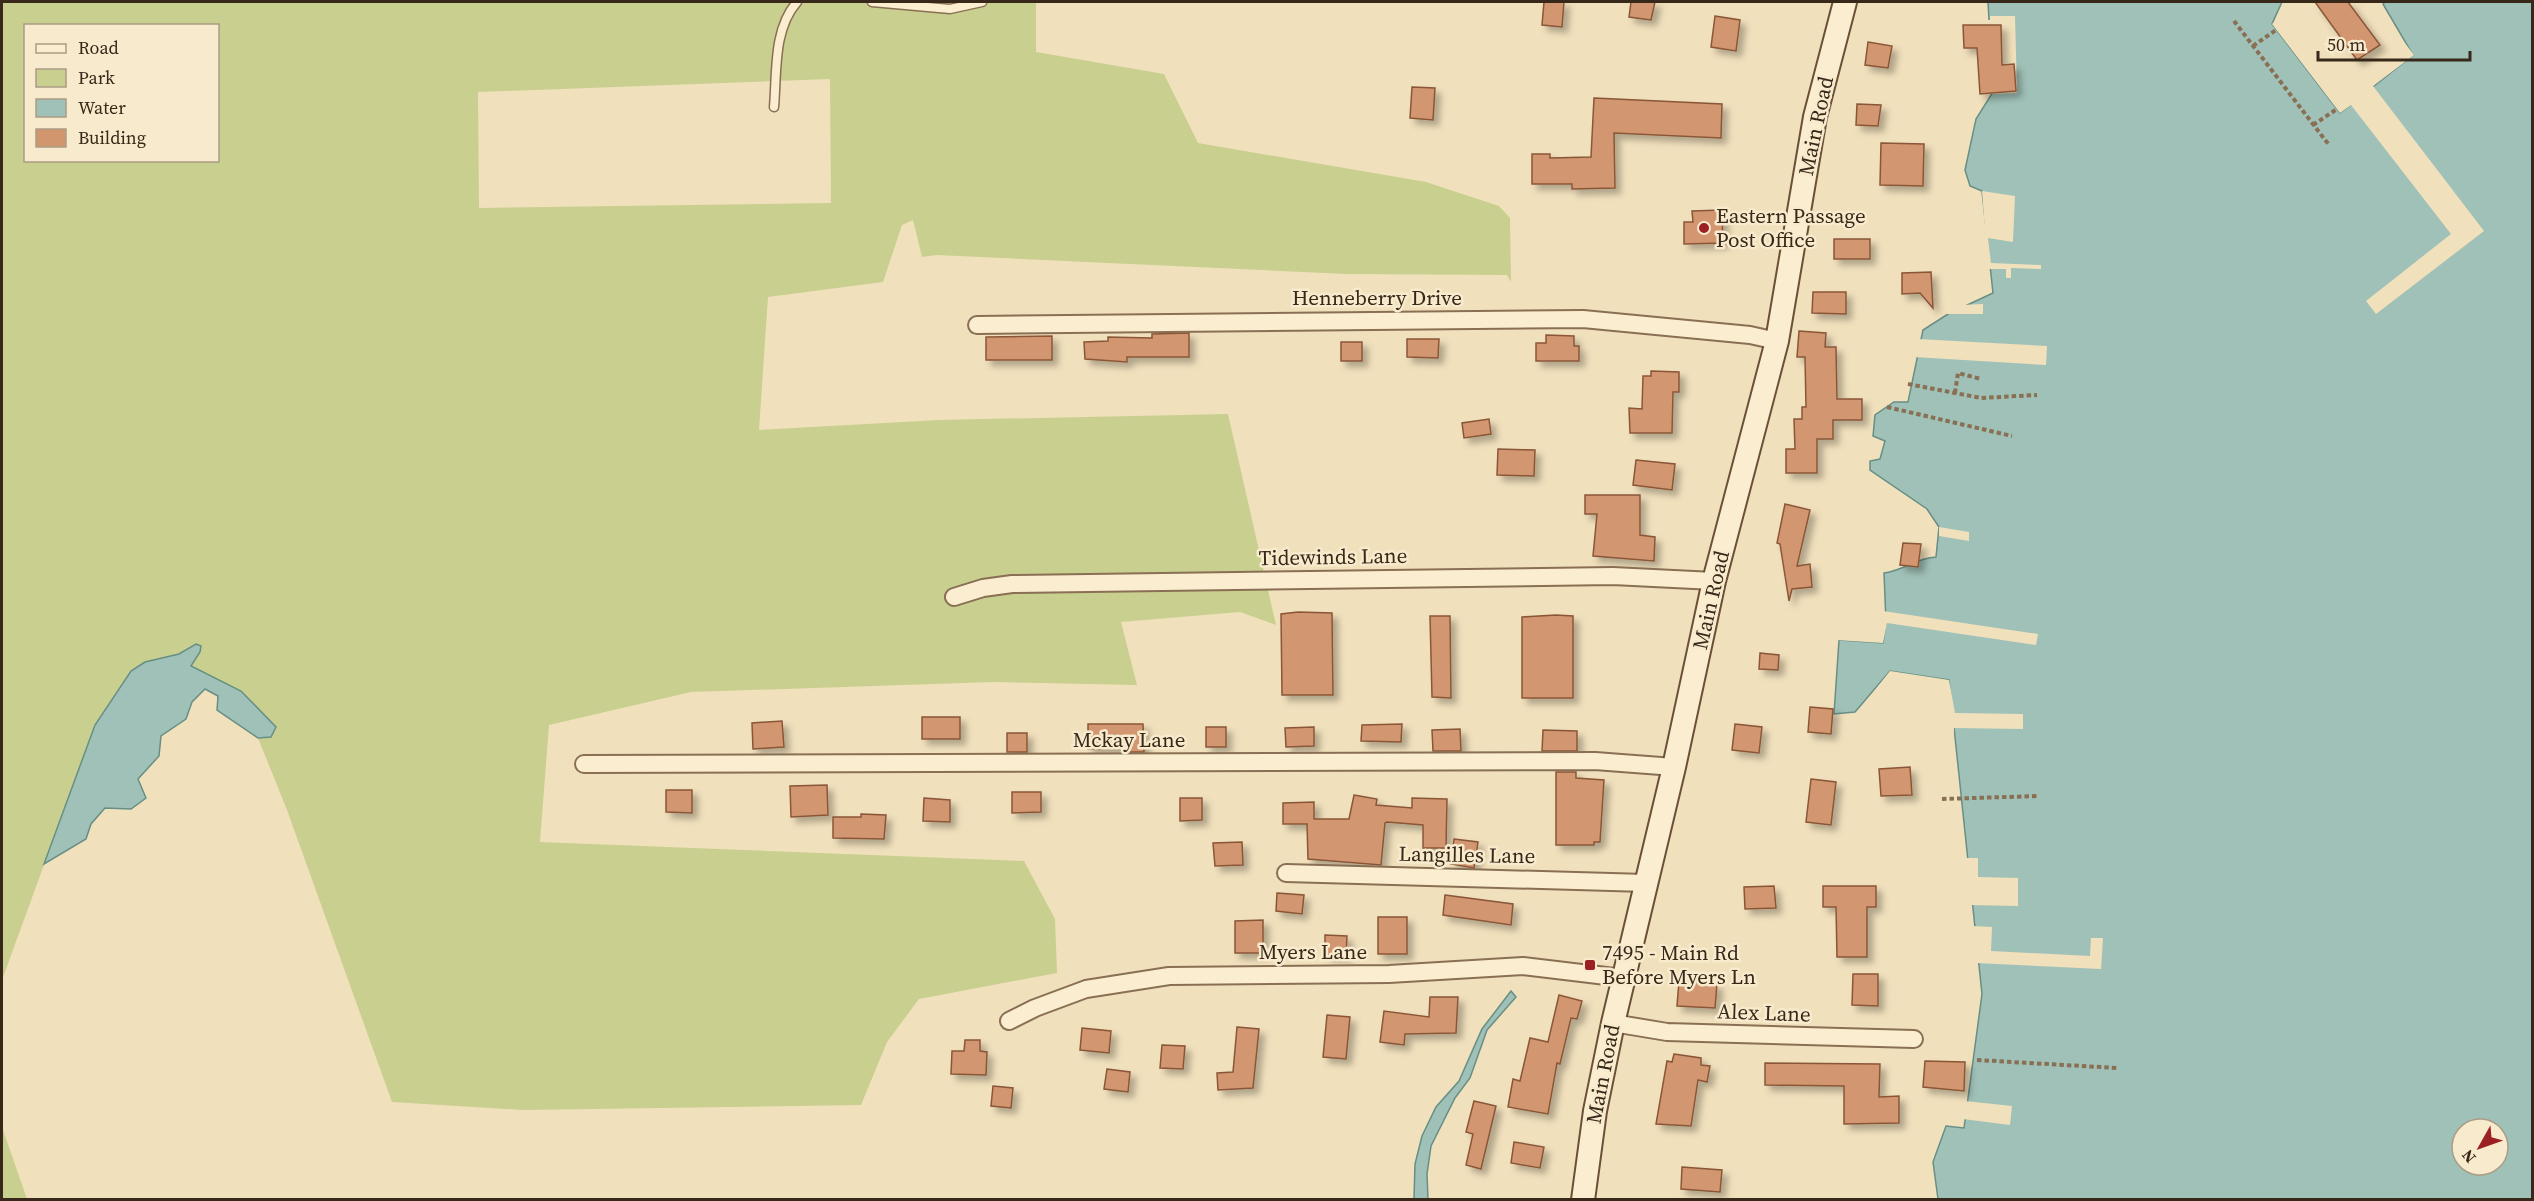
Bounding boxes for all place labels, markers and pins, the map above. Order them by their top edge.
place label: Eastern Passage Post Office [1716,201,1866,254]
marker: Eastern Passage Post Office [1697,221,1711,235]
place label: 7495 - Main Rd Before Myers Ln [1602,938,1756,991]
marker: 7495 - Main Rd Before Myers Ln [1583,958,1597,972]

